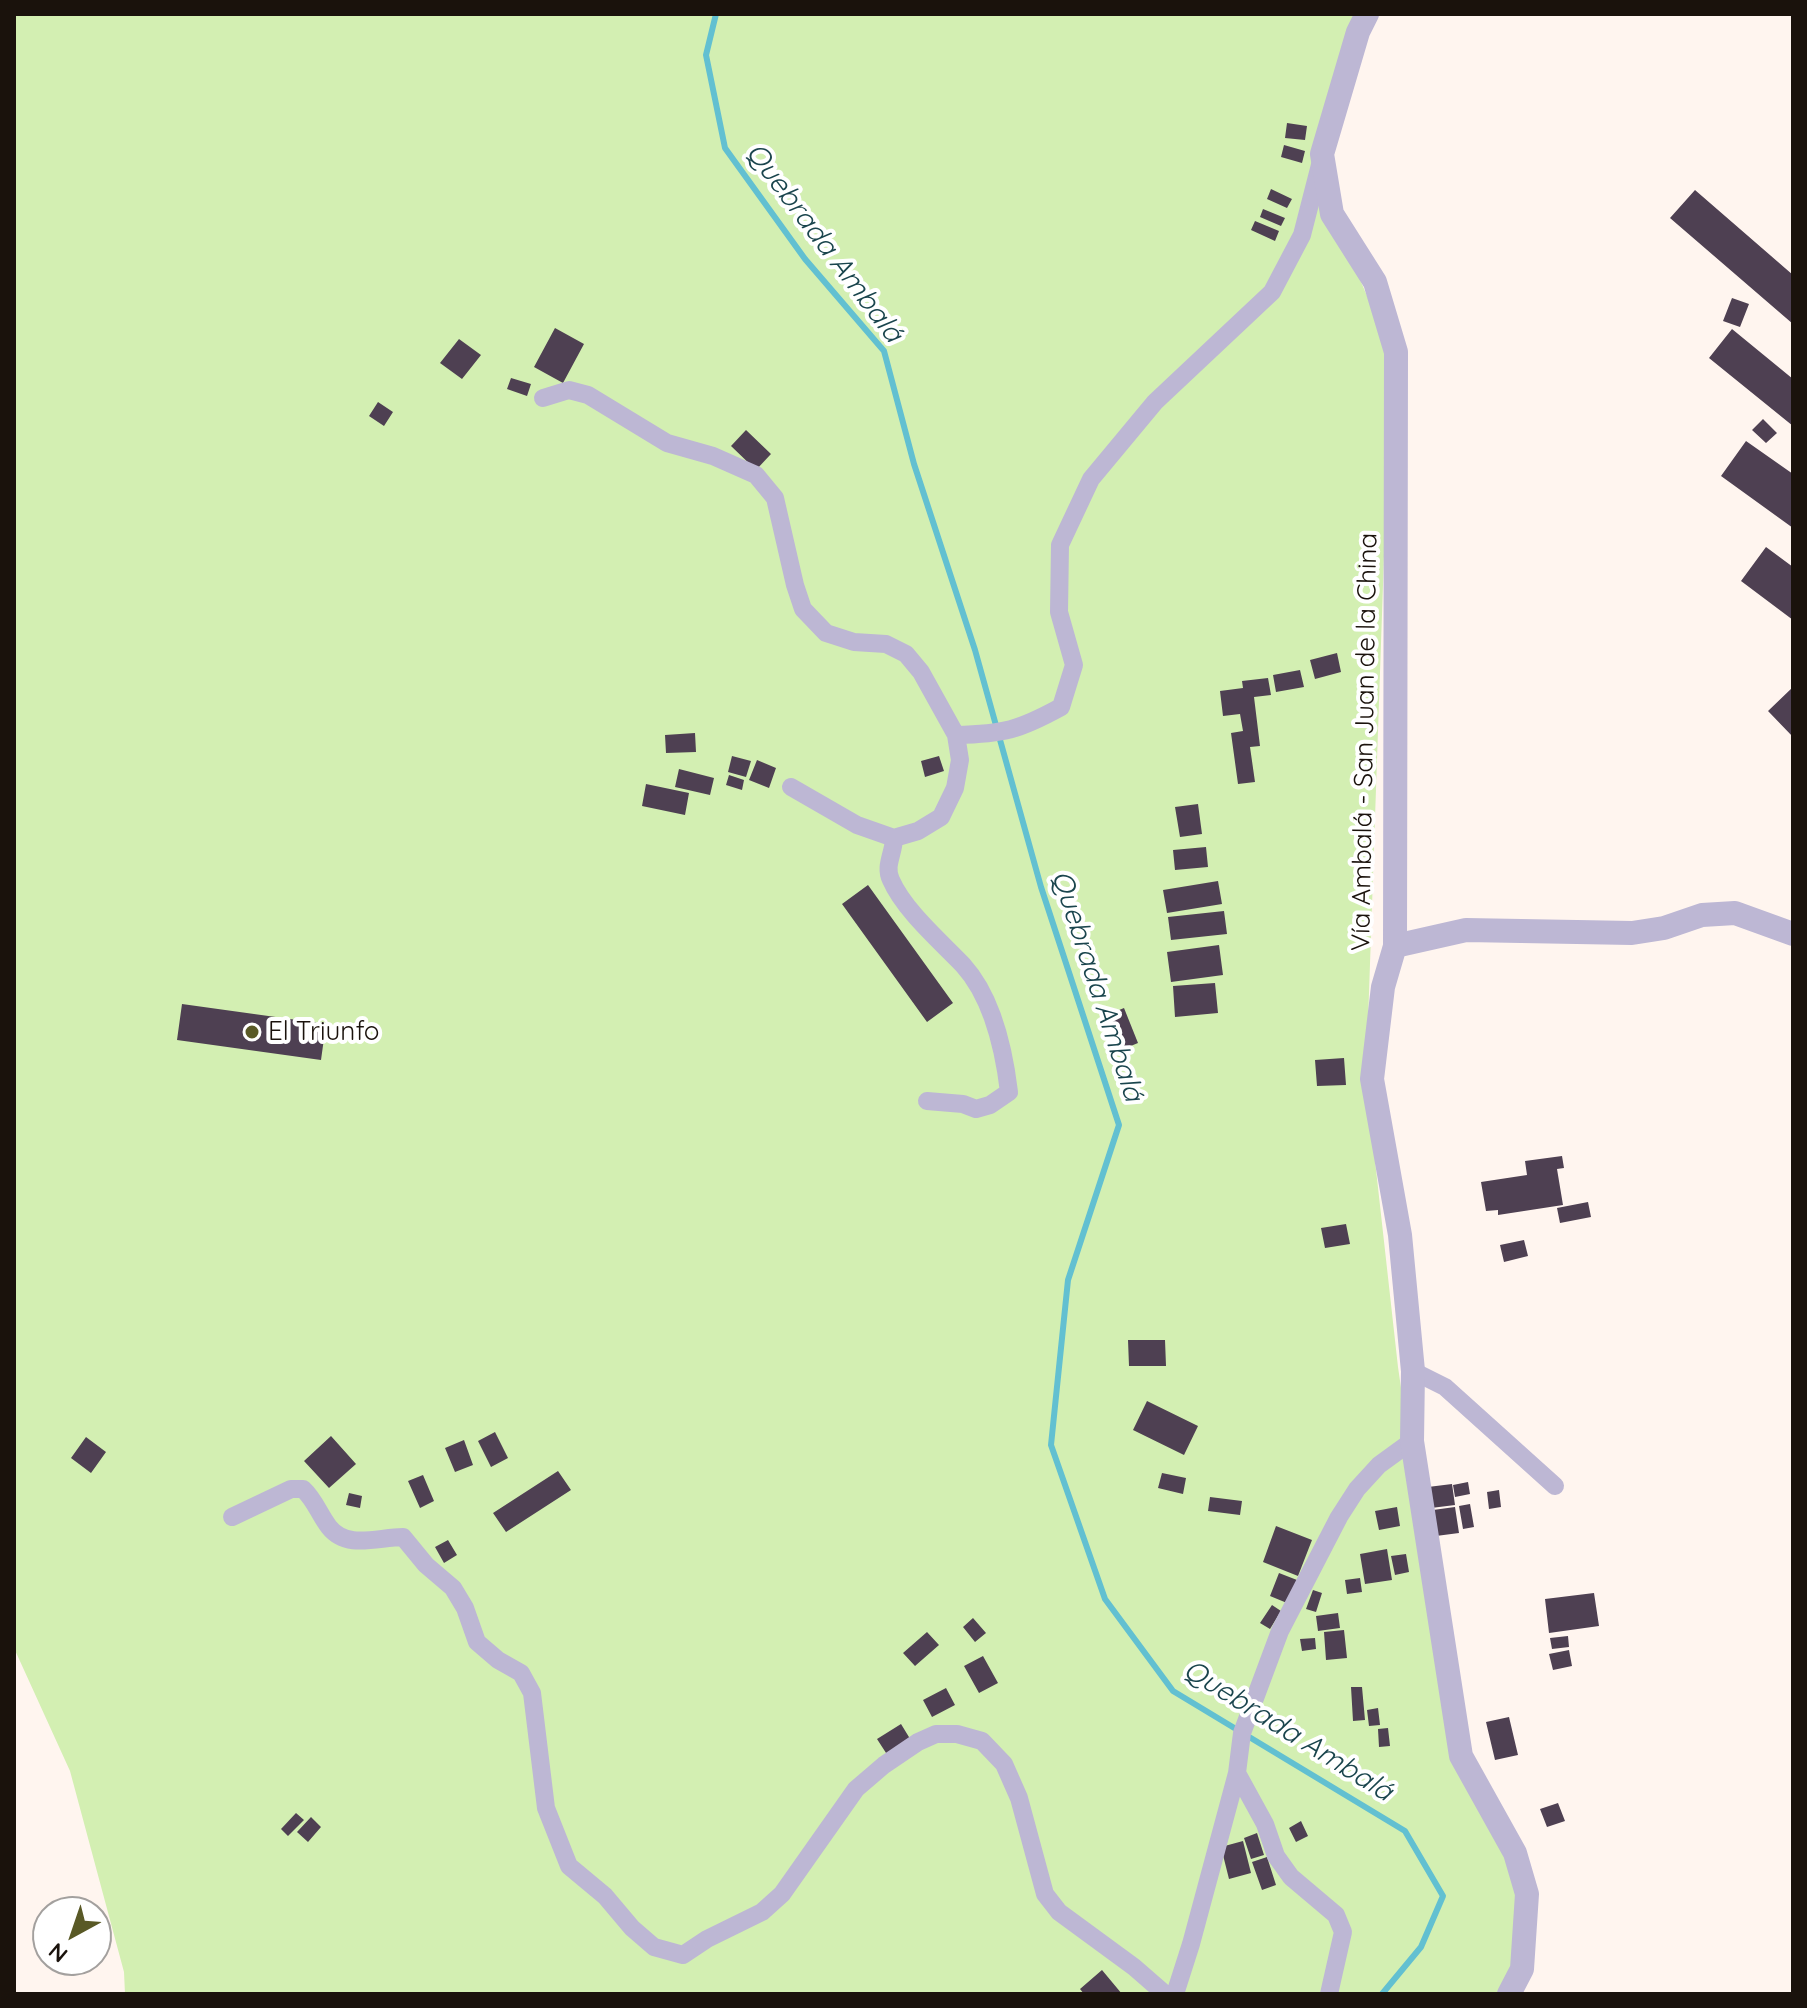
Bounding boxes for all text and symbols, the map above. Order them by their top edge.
water label: Quebrada Ambalá [738,137,910,349]
street label: Vía Ambalá - San Juan de la China [1346,533,1384,951]
water label: Quebrada Ambalá [1044,866,1150,1106]
place label: El Triunfo [268,1016,379,1048]
marker: El Triunfo [243,1023,261,1041]
water label: Quebrada Ambalá [1177,1653,1399,1809]
north arrow [32,1896,112,1976]
text: N [43,1937,73,1969]

